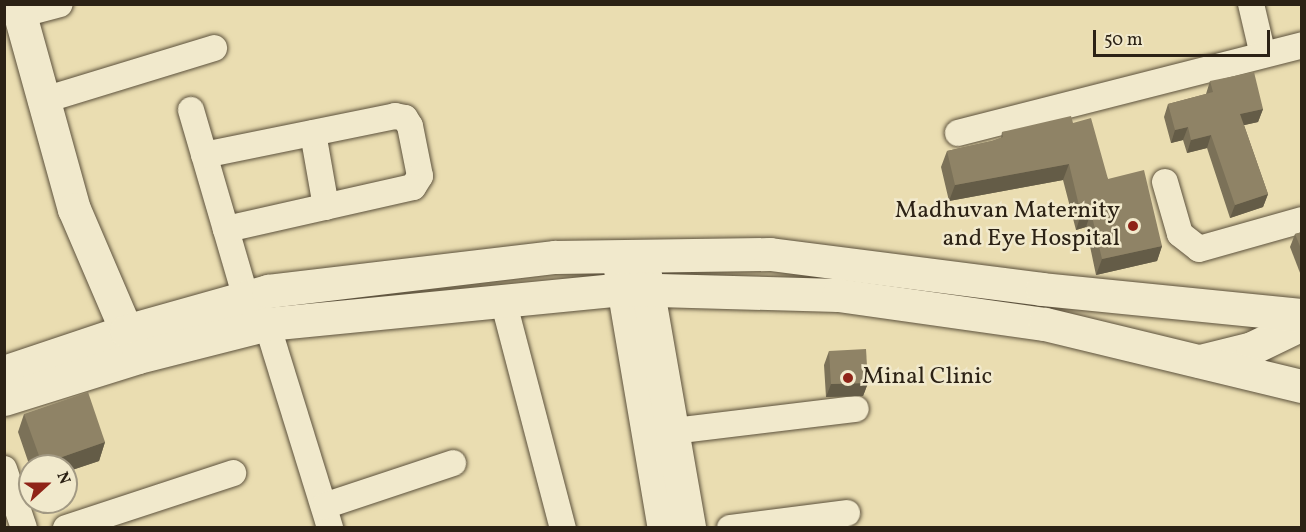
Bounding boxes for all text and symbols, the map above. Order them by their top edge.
scale bar [1096,18,1273,56]
text: 50 m [1104,28,1143,53]
place label: Madhuvan Maternity and Eye Hospital [895,198,1120,254]
marker: Madhuvan Maternity and Eye Hospital [1124,217,1142,235]
place label: Minal Clinic [862,364,992,392]
marker: Minal Clinic [839,369,857,387]
north arrow [18,454,78,514]
text: N [51,469,75,488]

